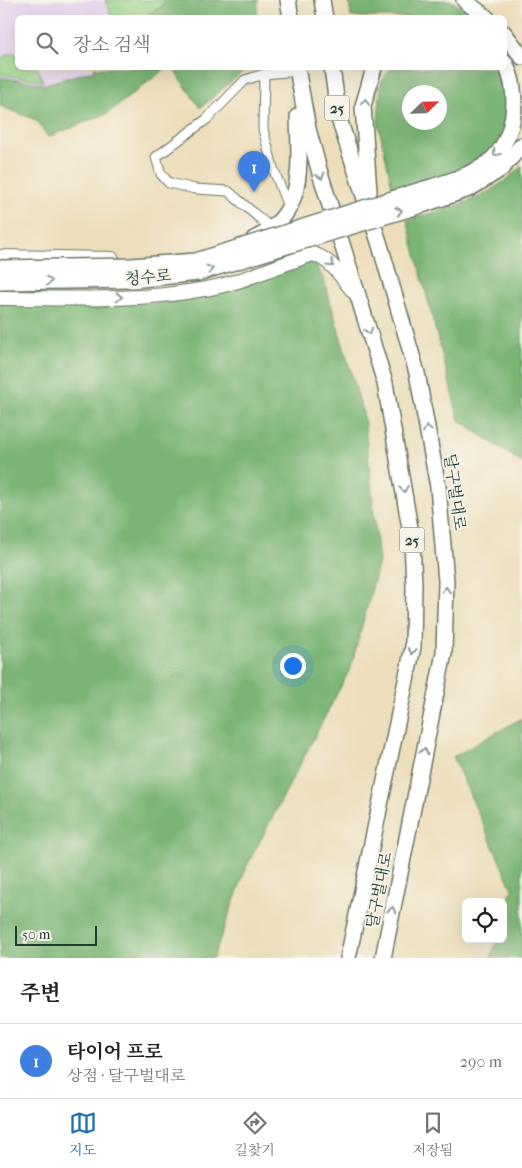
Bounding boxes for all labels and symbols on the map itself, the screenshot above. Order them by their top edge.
north arrow [402,85,447,130]
road number: 25 [324,96,350,120]
one-way arrow [359,98,370,106]
one-way arrow [493,148,502,157]
pin: 1 [238,151,270,192]
one-way arrow [315,171,325,179]
one-way arrow [394,206,403,216]
one-way arrow [326,258,335,267]
street label: 청수로 [124,265,172,288]
one-way arrow [206,265,214,275]
one-way arrow [45,276,53,286]
one-way arrow [115,292,123,302]
one-way arrow [364,326,374,335]
one-way arrow [422,425,433,434]
street label: 달구벌대로 [440,452,470,532]
one-way arrow [398,485,408,494]
road number: 25 [400,528,424,552]
one-way arrow [441,586,451,594]
one-way arrow [407,647,418,655]
your location [280,653,306,679]
one-way arrow [419,746,429,755]
street label: 달구벌대로 [362,850,396,930]
one-way arrow [387,906,397,915]
scale bar [15,923,98,946]

